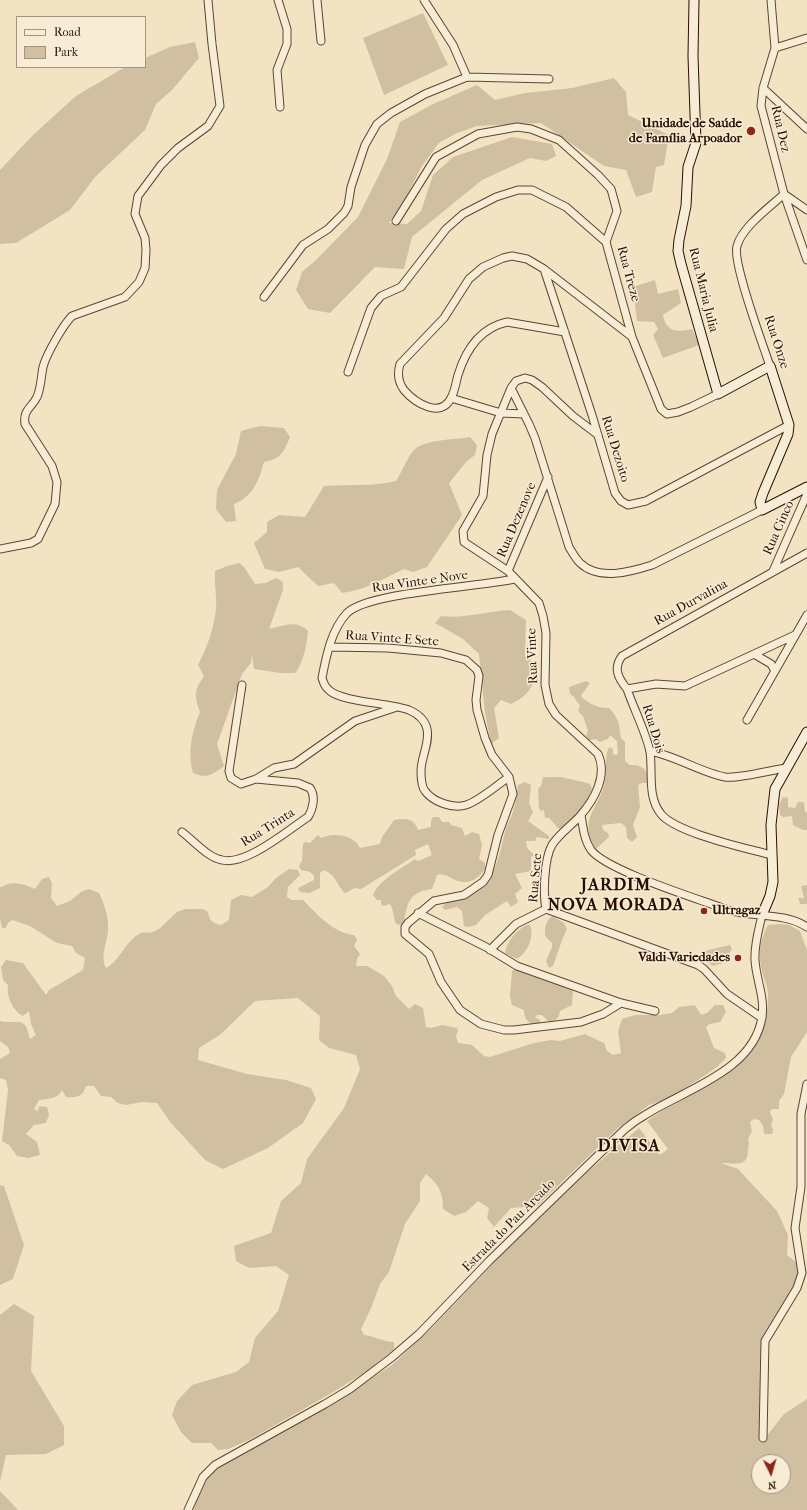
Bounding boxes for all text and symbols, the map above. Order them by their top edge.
legend [16,16,146,68]
text: Road [54,25,81,39]
text: Park [54,45,78,59]
street label: Rua Dez [767,104,793,154]
place label: Unidade de Saúde de Família Arpoador [629,116,742,147]
marker: Unidade de Saúde de Família Arpoador [745,125,757,137]
street label: Rua Treze [613,244,643,304]
street label: Rua Maria Julia [685,246,721,334]
street label: Rua Onze [760,313,792,371]
street label: Rua Dezoito [597,414,633,484]
street label: Rua Dezenove [494,480,540,560]
street label: Rua Cinco [760,498,798,558]
street label: Rua Vinte e Nove [371,568,469,596]
street label: Rua Durvalina [652,576,730,630]
street label: Rua Vinte E Sete [345,628,439,650]
street label: Rua Vinte [524,628,542,684]
street label: Rua Dois [638,703,668,755]
street label: Rua Trinta [238,805,298,851]
street label: Rua Sete [526,853,546,903]
district label: JARDIM NOVA MORADA [547,876,685,916]
place label: Ultragaz [712,903,761,919]
marker: Ultragaz [699,906,709,916]
place label: Valdi Variedades [638,950,730,966]
marker: Valdi Variedades [733,953,743,963]
district label: DIVISA [598,1137,660,1157]
street label: Estrada do Pau Arcado [459,1176,559,1276]
north arrow [751,1454,791,1494]
text: N [767,1479,777,1492]

